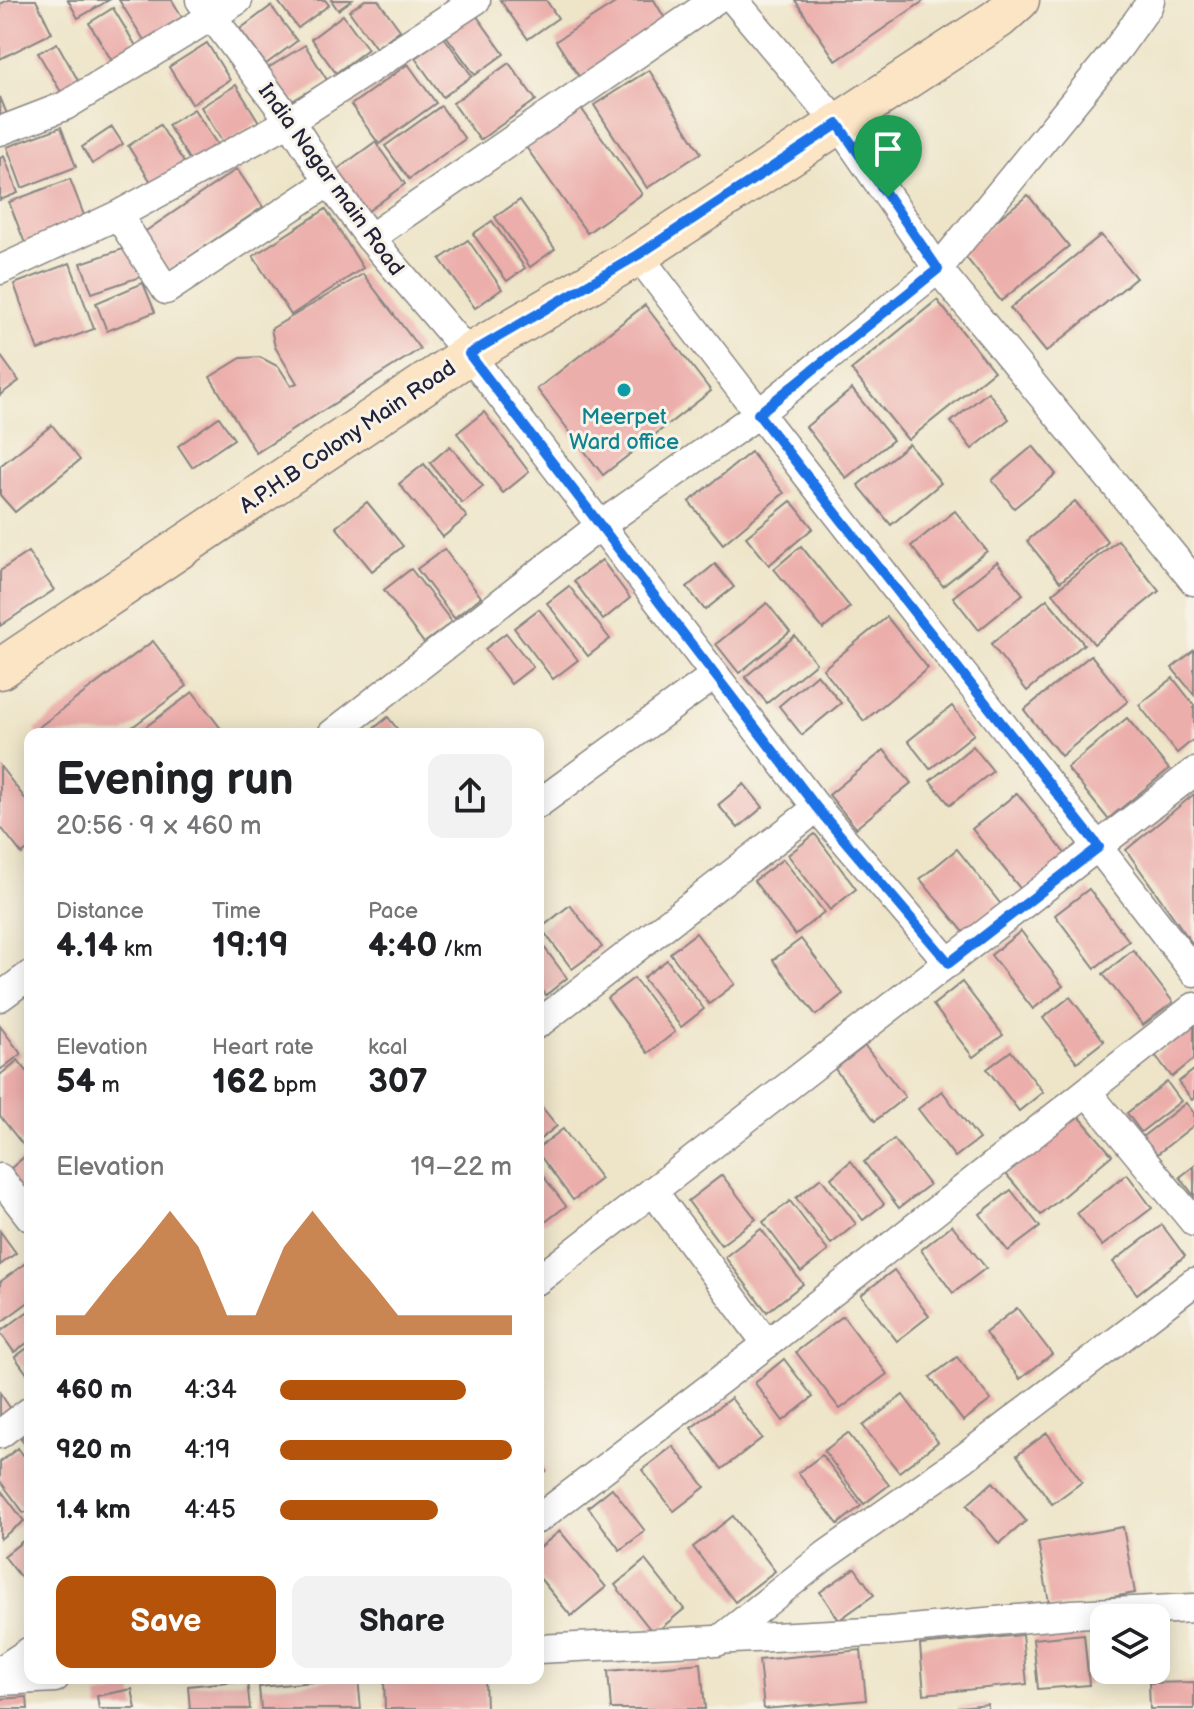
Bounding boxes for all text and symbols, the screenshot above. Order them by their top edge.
street label: India Nagar main Road [252,79,410,281]
pin [854,115,922,197]
icon: arrive [866,127,910,171]
street label: A.P.H.B Colony Main Road [235,355,461,520]
marker: Meerpet Ward office [615,381,633,399]
place label: Meerpet Ward office [569,404,679,456]
text: Evening run [56,754,293,807]
button: share [428,754,512,838]
text: 20:56 · 9 × 460 m [56,811,262,842]
text: Distance [56,898,144,925]
text: Time [212,898,261,925]
text: Pace [368,898,418,925]
text: 4.14 [56,925,118,966]
text: 19:19 [212,925,289,966]
text: 4:40 [368,925,437,966]
text: km [118,936,153,963]
text: /km [437,936,482,963]
text: Elevation [56,1034,148,1061]
text: Heart rate [212,1034,314,1061]
text: kcal [368,1034,407,1061]
text: 54 [56,1061,96,1102]
text: 162 [212,1061,267,1102]
text: 307 [368,1061,428,1102]
text: m [96,1072,120,1099]
text: bpm [267,1072,317,1099]
text: Elevation [56,1152,164,1183]
text: 19–22 m [411,1152,512,1183]
text: 460 m [56,1375,132,1406]
text: 4:34 [184,1375,237,1406]
text: 920 m [56,1435,132,1466]
text: 4:19 [184,1435,230,1466]
text: 1.4 km [56,1495,131,1526]
text: 4:45 [184,1495,236,1526]
button: Save [56,1576,276,1668]
button: Share [292,1576,512,1668]
map controls [1090,1604,1170,1684]
button: layers [1090,1604,1170,1684]

